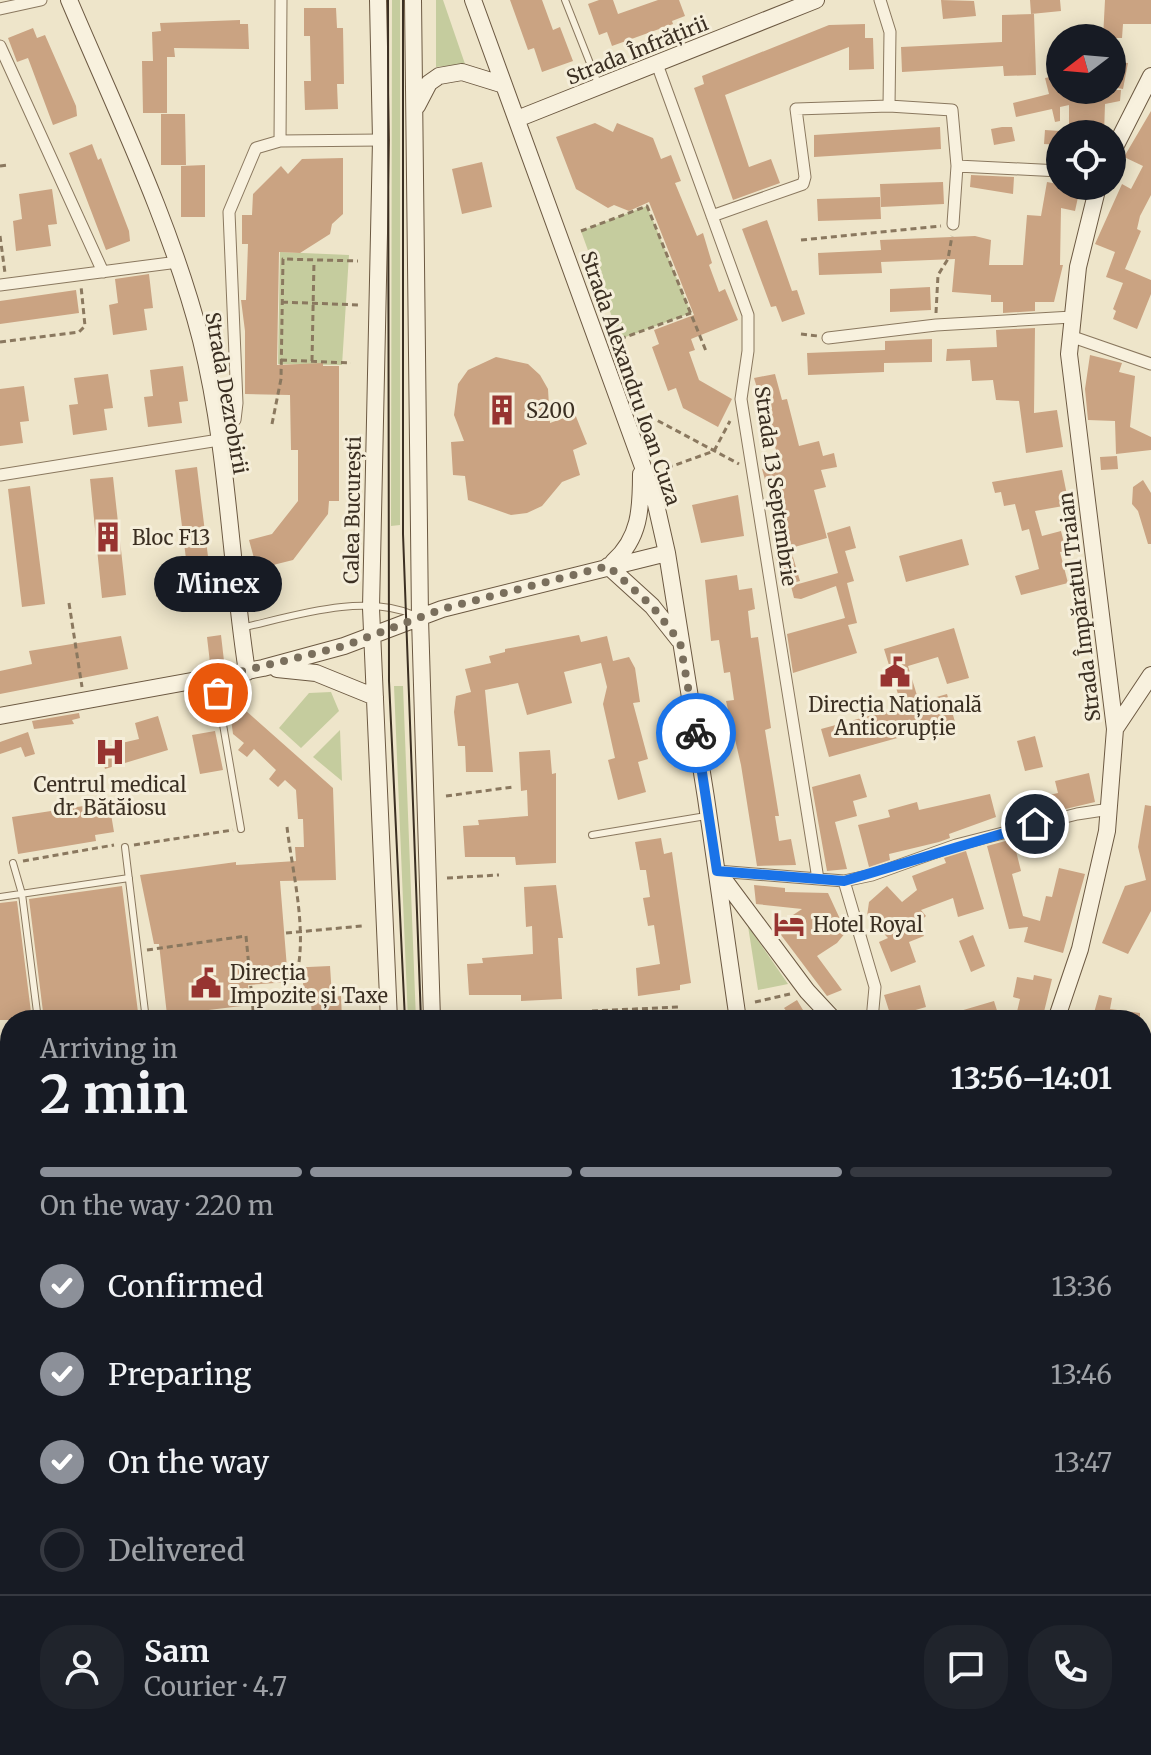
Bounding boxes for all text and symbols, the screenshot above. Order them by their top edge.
street label: Strada Înfrățirii [562,9,712,91]
north arrow [1046,24,1126,104]
map controls [1046,24,1126,200]
button: locate [1046,120,1126,200]
street label: Strada Alexandru Ioan Cuza [576,248,686,509]
street label: Strada Dezrobirii [200,310,254,476]
street label: Strada 13 Septembrie [750,384,802,588]
building icon: S200 [485,393,519,427]
place label: S200 [526,398,575,423]
street label: Calea București [338,436,367,584]
street label: Strada Împăratul Traian [1052,491,1105,723]
building icon: Bloc F13 [91,520,125,554]
place label: Bloc F13 [132,525,211,550]
callout: Minex [154,557,282,613]
text: Minex [177,567,259,600]
public building icon: Direcția Națională Anticorupție [878,655,912,689]
pin [184,659,252,727]
icon: bag [196,671,240,715]
place label: Direcția Națională Anticorupție [808,692,982,741]
courier [656,693,736,773]
icon: bike [674,711,718,755]
hospital icon: Centrul medical dr. Bătăiosu [93,735,127,769]
place label: Centrul medical dr. Bătăiosu [34,772,186,820]
pin [1001,790,1069,858]
icon: home [1013,802,1057,846]
hotel icon: Hotel Royal [772,907,806,941]
place label: Hotel Royal [813,912,923,937]
place label: Direcția Impozite și Taxe [230,960,388,1009]
public building icon: Direcția Impozite și Taxe [189,966,223,1000]
text: Arriving in [40,1032,178,1065]
text: 13:56–14:01 [950,1059,1112,1097]
text: 2 min [40,1062,188,1127]
text: On the way · 220 m [40,1189,274,1222]
icon: check [40,1264,84,1308]
text: Confirmed [108,1267,263,1305]
text: 13:36 [1052,1270,1112,1303]
icon: check [40,1352,84,1396]
text: Preparing [108,1355,251,1393]
text: 13:46 [1051,1358,1112,1391]
icon: check [40,1440,84,1484]
text: On the way [108,1443,269,1481]
text: 13:47 [1054,1446,1112,1479]
text: Delivered [108,1531,245,1569]
button: person [40,1625,124,1709]
button: chat [924,1625,1008,1709]
button: phone [1028,1625,1112,1709]
text: Sam [144,1632,209,1670]
text: Courier · 4.7 [144,1670,287,1703]

